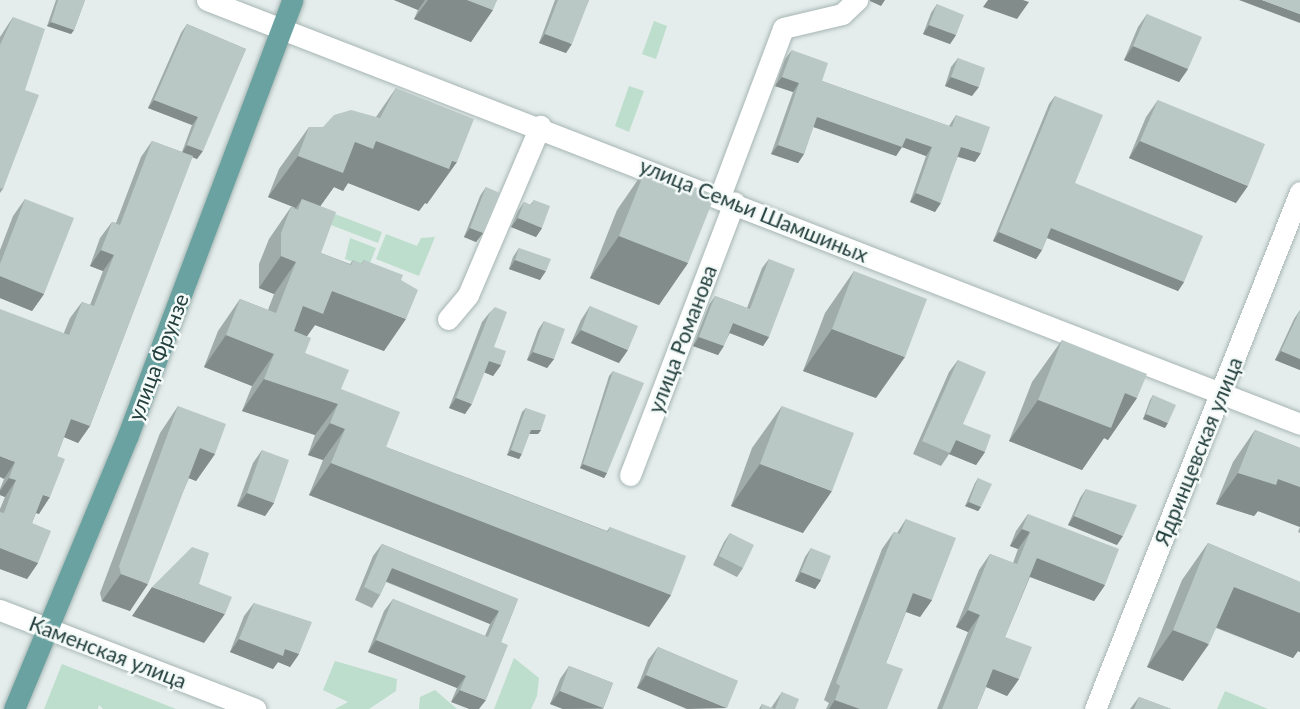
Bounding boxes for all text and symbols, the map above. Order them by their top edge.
street label: улица Семьи Шамшиных [636,153,872,267]
street label: улица Романова [642,261,722,417]
street label: улица Фрунзе [122,290,194,424]
street label: Ядринцевская улица [1149,353,1247,549]
street label: Каменская улица [26,610,190,694]

